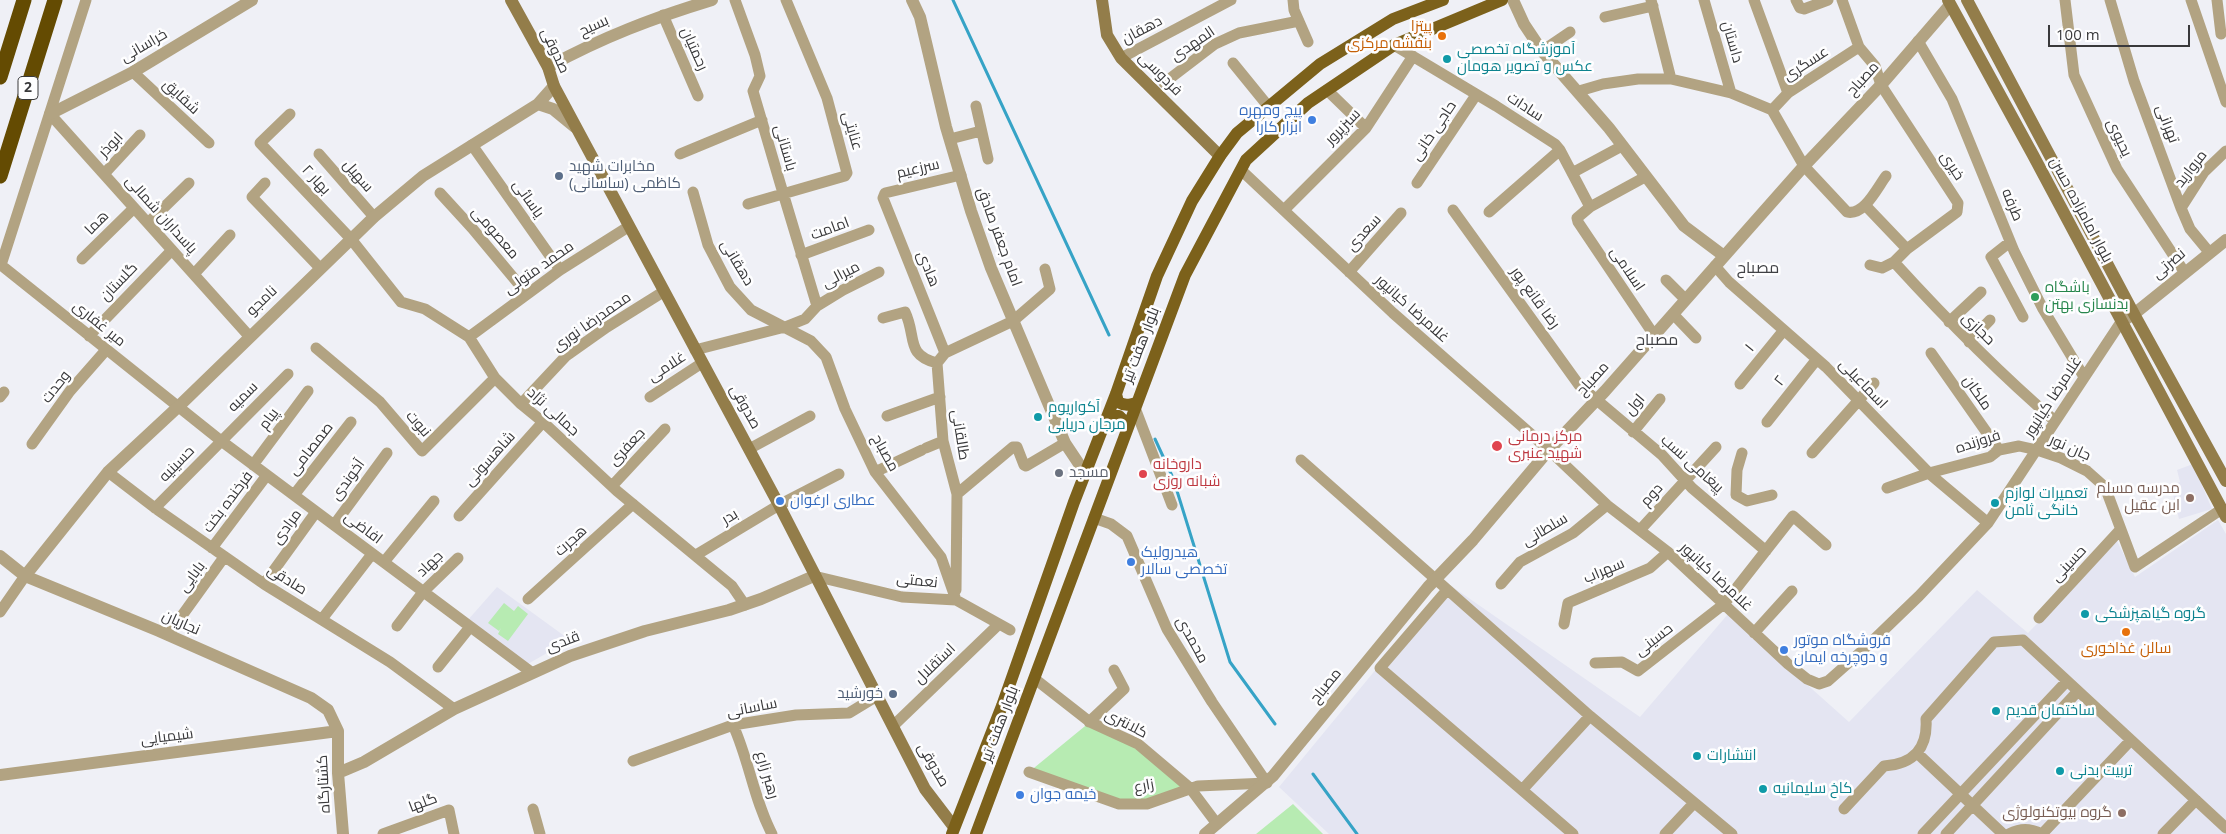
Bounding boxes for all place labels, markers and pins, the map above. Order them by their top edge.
place label: پیتزا بنفشه مرکزی [1347,18,1432,53]
marker: پیتزا بنفشه مرکزی [1436,30,1448,42]
place label: آموزشگاه تخصصی عکس و تصویر هومان [1457,41,1593,76]
marker: آموزشگاه تخصصی عکس و تصویر هومان [1441,53,1453,65]
place label: پیچ ومهره ابزار کارا [1239,102,1302,137]
marker: پیچ ومهره ابزار کارا [1306,114,1318,126]
place label: مخابرات شهید کاظمی (ساسانی) [569,158,681,193]
marker: مخابرات شهید کاظمی (ساسانی) [553,170,565,182]
place label: باشگاه بدنسازی بهتن [2045,279,2128,314]
marker: باشگاه بدنسازی بهتن [2029,291,2041,303]
place label: آکواریوم مرجان دریایی [1048,399,1126,434]
marker: آکواریوم مرجان دریایی [1032,411,1044,423]
place label: مرکز درمانی شهید عنبری [1508,428,1582,463]
marker: مرکز درمانی شهید عنبری [1490,439,1504,453]
place label: داروخانه شبانه روزی [1153,456,1220,491]
place label: مسجد [1069,464,1109,482]
marker: مسجد [1053,467,1065,479]
marker: داروخانه شبانه روزی [1137,468,1149,480]
place label: مدرسه مسلم ابن عقیل [2096,480,2180,515]
place label: تعمیرات لوازم خانگی ثامن [2005,485,2088,520]
place label: عطاری ارغوان [790,492,875,510]
marker: مدرسه مسلم ابن عقیل [2184,492,2196,504]
marker: عطاری ارغوان [774,495,786,507]
marker: تعمیرات لوازم خانگی ثامن [1989,497,2001,509]
place label: هیدرولیک تخصصی سالار [1141,544,1227,579]
marker: هیدرولیک تخصصی سالار [1125,556,1137,568]
place label: گروه گیاهپزشکی [2095,605,2206,623]
marker: گروه گیاهپزشکی [2079,608,2091,620]
marker: سالن غذاخوری [2120,626,2132,638]
place label: فروشگاه موتور و دوچرخه ایمان [1794,632,1891,667]
place label: سالن غذاخوری [2081,640,2171,658]
marker: فروشگاه موتور و دوچرخه ایمان [1778,644,1790,656]
place label: خورشید [837,685,883,703]
marker: خورشید [887,688,899,700]
place label: ساختمان قدیم [2006,702,2095,720]
marker: ساختمان قدیم [1990,705,2002,717]
place label: انتشارات [1707,747,1757,765]
marker: انتشارات [1691,750,1703,762]
place label: تربیت بدنی [2070,762,2132,780]
marker: تربیت بدنی [2054,765,2066,777]
place label: کاخ سلیمانیه [1773,780,1852,798]
marker: کاخ سلیمانیه [1757,783,1769,795]
place label: خیمه جوان [1030,786,1096,804]
marker: خیمه جوان [1014,789,1026,801]
place label: گروه بیوتکنولوژی [2002,804,2112,822]
marker: گروه بیوتکنولوژی [2116,807,2128,819]

